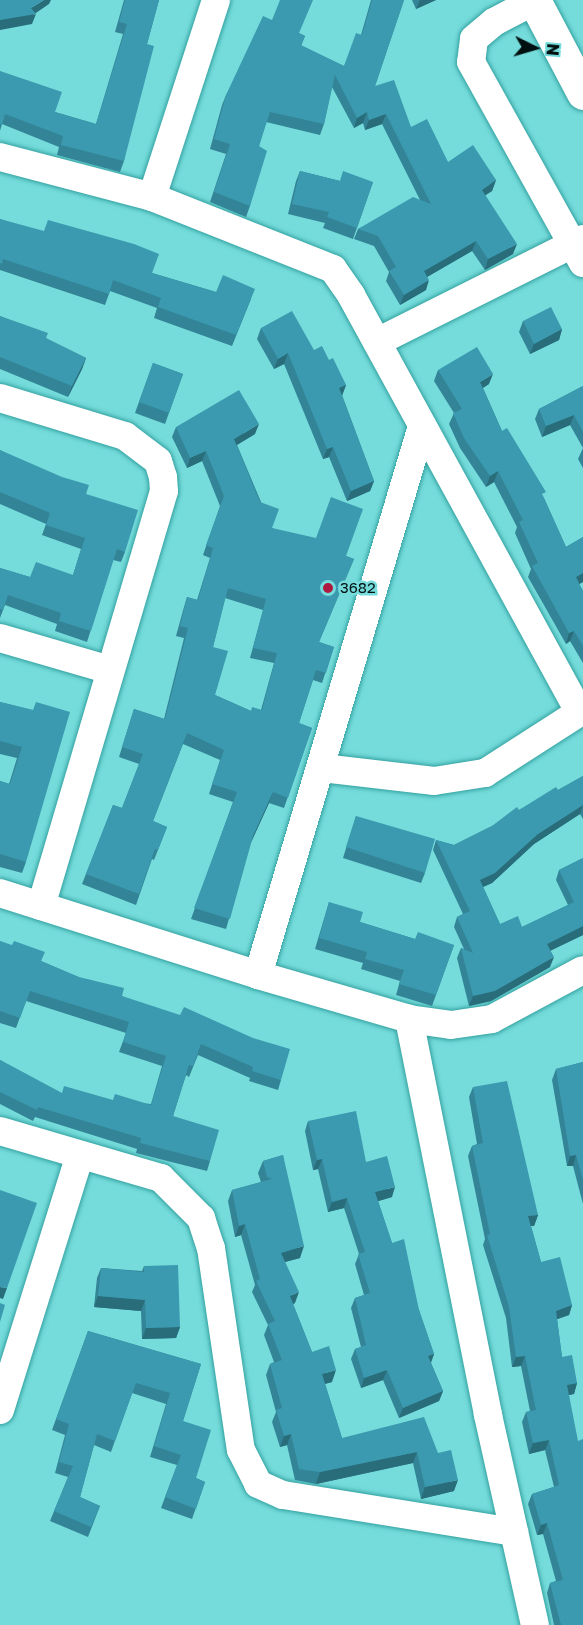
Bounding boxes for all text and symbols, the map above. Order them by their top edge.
north arrow [505,18,565,78]
text: N [542,43,563,56]
place label: 3682 [340,579,376,597]
marker: 3682 [321,581,335,595]

